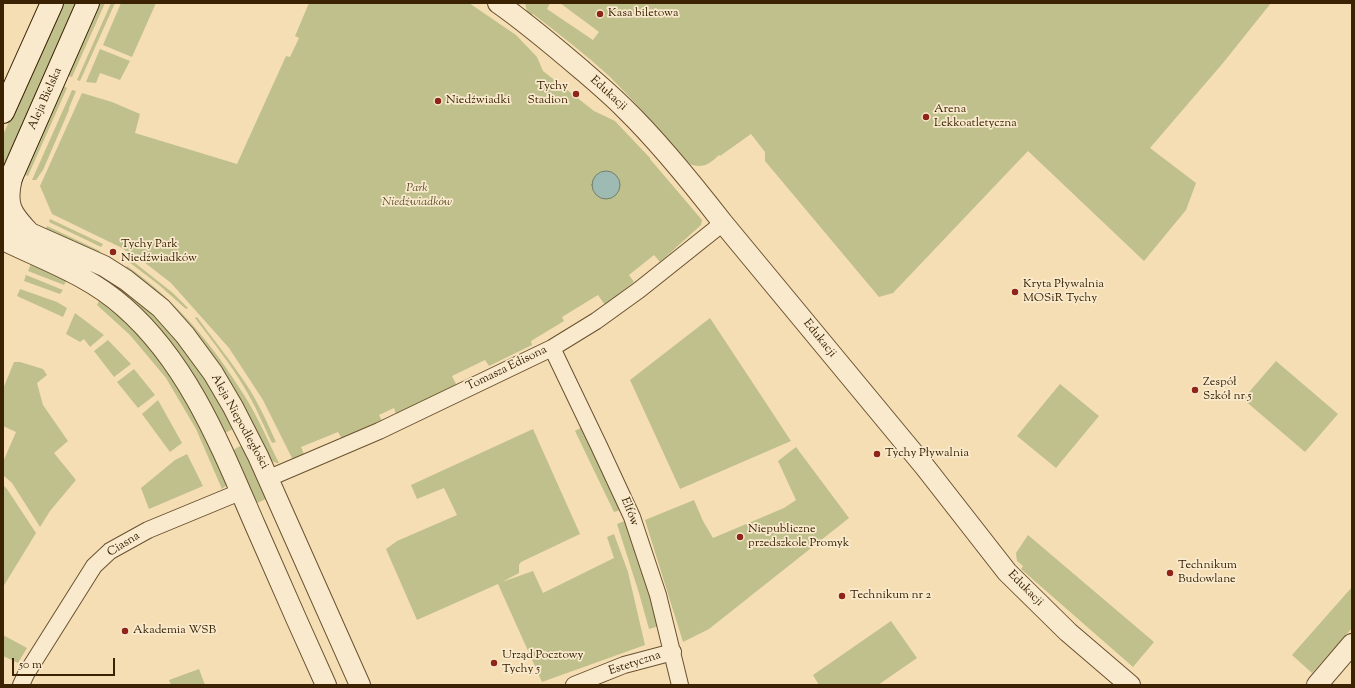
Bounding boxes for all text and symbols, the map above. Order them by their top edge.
place label: Kasa biletowa [608,7,679,21]
marker: Kasa biletowa [595,9,605,19]
street label: Aleja Bielska [26,66,66,132]
street label: Edukacji [587,74,629,114]
place label: Tychy Stadion [528,80,568,108]
marker: Tychy Stadion [571,89,581,99]
place label: Niedźwiadki [446,94,510,108]
marker: Niedźwiadki [433,96,443,106]
place label: Arena Lekkoatletyczna [934,103,1017,131]
marker: Arena Lekkoatletyczna [921,112,931,122]
park label: Park Niedźwiadków [382,182,452,210]
place label: Tychy Park Niedźwiadków [121,238,197,266]
marker: Tychy Park Niedźwiadków [108,247,118,257]
place label: Kryta Pływalnia MOSiR Tychy [1023,278,1104,306]
marker: Kryta Pływalnia MOSiR Tychy [1010,287,1020,297]
street label: Edukacji [799,317,839,361]
street label: Tomasza Edisona [464,343,550,395]
street label: Aleja Niepodległości [207,372,271,472]
place label: Zespół Szkół nr 5 [1203,376,1252,404]
marker: Zespół Szkół nr 5 [1190,385,1200,395]
place label: Tychy Pływalnia [885,447,969,461]
marker: Tychy Pływalnia [872,449,882,459]
street label: Elfów [617,496,641,528]
place label: Niepubliczne przedszkole Promyk [748,523,849,551]
street label: Ciasna [105,529,143,561]
marker: Niepubliczne przedszkole Promyk [735,532,745,542]
place label: Technikum Budowlane [1178,559,1237,587]
street label: Edukacji [1004,568,1046,610]
marker: Technikum Budowlane [1165,568,1175,578]
place label: Technikum nr 2 [850,589,931,603]
marker: Technikum nr 2 [837,591,847,601]
place label: Akademia WSB [133,624,216,638]
marker: Akademia WSB [120,626,130,636]
place label: Urząd Pocztowy Tychy 5 [502,649,584,677]
street label: Estetyczna [607,649,663,679]
scale bar [14,650,117,676]
text: 50 m [19,656,42,674]
marker: Urząd Pocztowy Tychy 5 [489,658,499,668]

